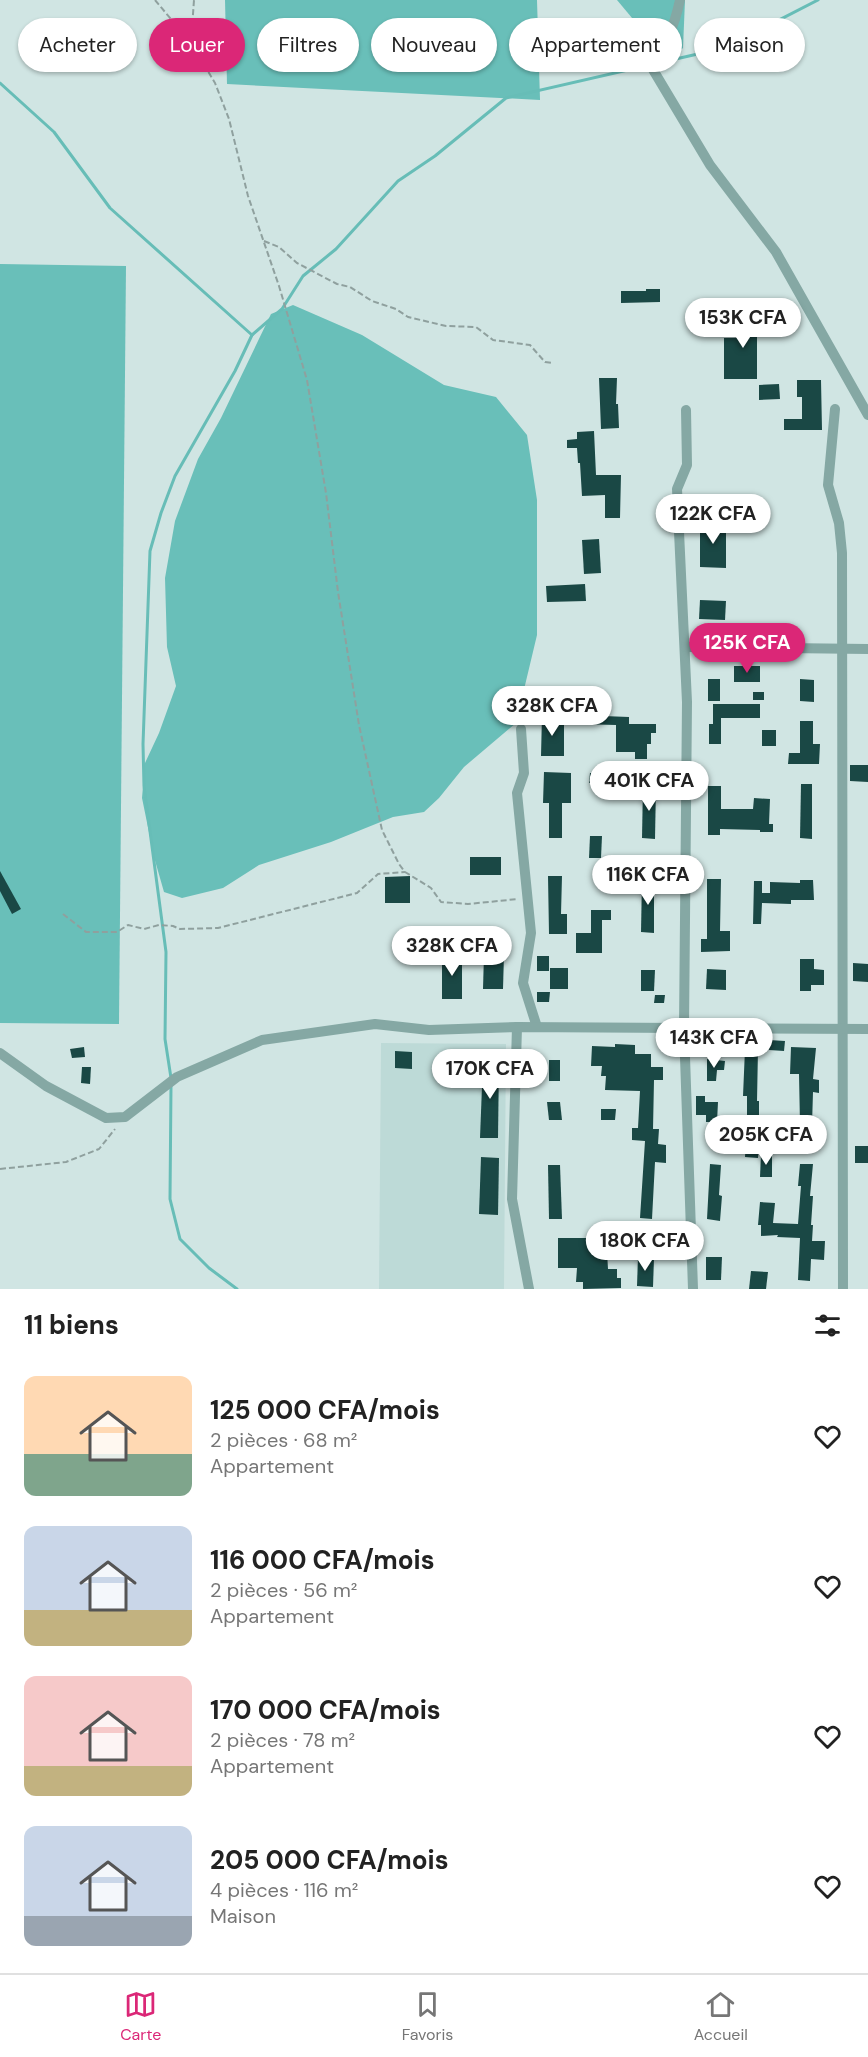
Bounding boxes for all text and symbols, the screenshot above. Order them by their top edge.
chip: Acheter [18,18,137,72]
chip: Louer [149,18,245,72]
chip: Filtres [257,18,359,72]
chip: Nouveau [371,18,497,72]
chip: Appartement [509,18,682,72]
chip: Maison [694,18,805,72]
pin: 153K CFA [681,298,805,349]
text: 153K CFA [699,304,787,330]
pin: 122K CFA [651,494,775,545]
text: 122K CFA [670,500,756,526]
pin: 125K CFA [685,623,809,674]
text: 125K CFA [703,629,791,655]
pin: 328K CFA [490,686,614,737]
text: 328K CFA [506,692,598,718]
pin: 401K CFA [587,761,711,812]
text: 401K CFA [604,767,694,793]
pin: 116K CFA [586,855,710,906]
text: 116K CFA [606,861,690,887]
pin: 328K CFA [390,926,514,977]
text: 328K CFA [406,932,498,958]
pin: 143K CFA [652,1018,776,1069]
text: 143K CFA [670,1024,758,1050]
pin: 170K CFA [428,1049,552,1100]
text: 170K CFA [446,1055,534,1081]
pin: 205K CFA [704,1115,828,1166]
text: 205K CFA [719,1121,813,1147]
pin: 180K CFA [583,1221,707,1272]
text: 180K CFA [600,1227,690,1253]
text: 11 biens [24,1308,119,1342]
icon: filters [811,1309,844,1342]
text: 125 000 CFA/mois [210,1393,440,1427]
icon: home [72,1400,144,1472]
icon: heart [811,1420,844,1453]
text: 2 pièces · 68 m² [210,1427,357,1453]
text: Appartement [210,1453,334,1479]
text: 116 000 CFA/mois [210,1543,435,1577]
icon: home [72,1550,144,1622]
icon: heart [811,1570,844,1603]
text: 2 pièces · 56 m² [210,1577,357,1603]
text: Appartement [210,1603,334,1629]
text: 170 000 CFA/mois [210,1693,441,1727]
icon: home [72,1700,144,1772]
icon: heart [811,1720,844,1753]
text: 2 pièces · 78 m² [210,1727,355,1753]
text: Appartement [210,1753,334,1779]
text: 205 000 CFA/mois [210,1843,448,1877]
icon: home [72,1850,144,1922]
icon: heart [811,1870,844,1903]
text: 4 pièces · 116 m² [210,1877,358,1903]
text: Maison [210,1903,276,1929]
tab: Carte [120,1988,161,2045]
tab: Favoris [402,1988,453,2045]
tab: Accueil [694,1988,748,2045]

